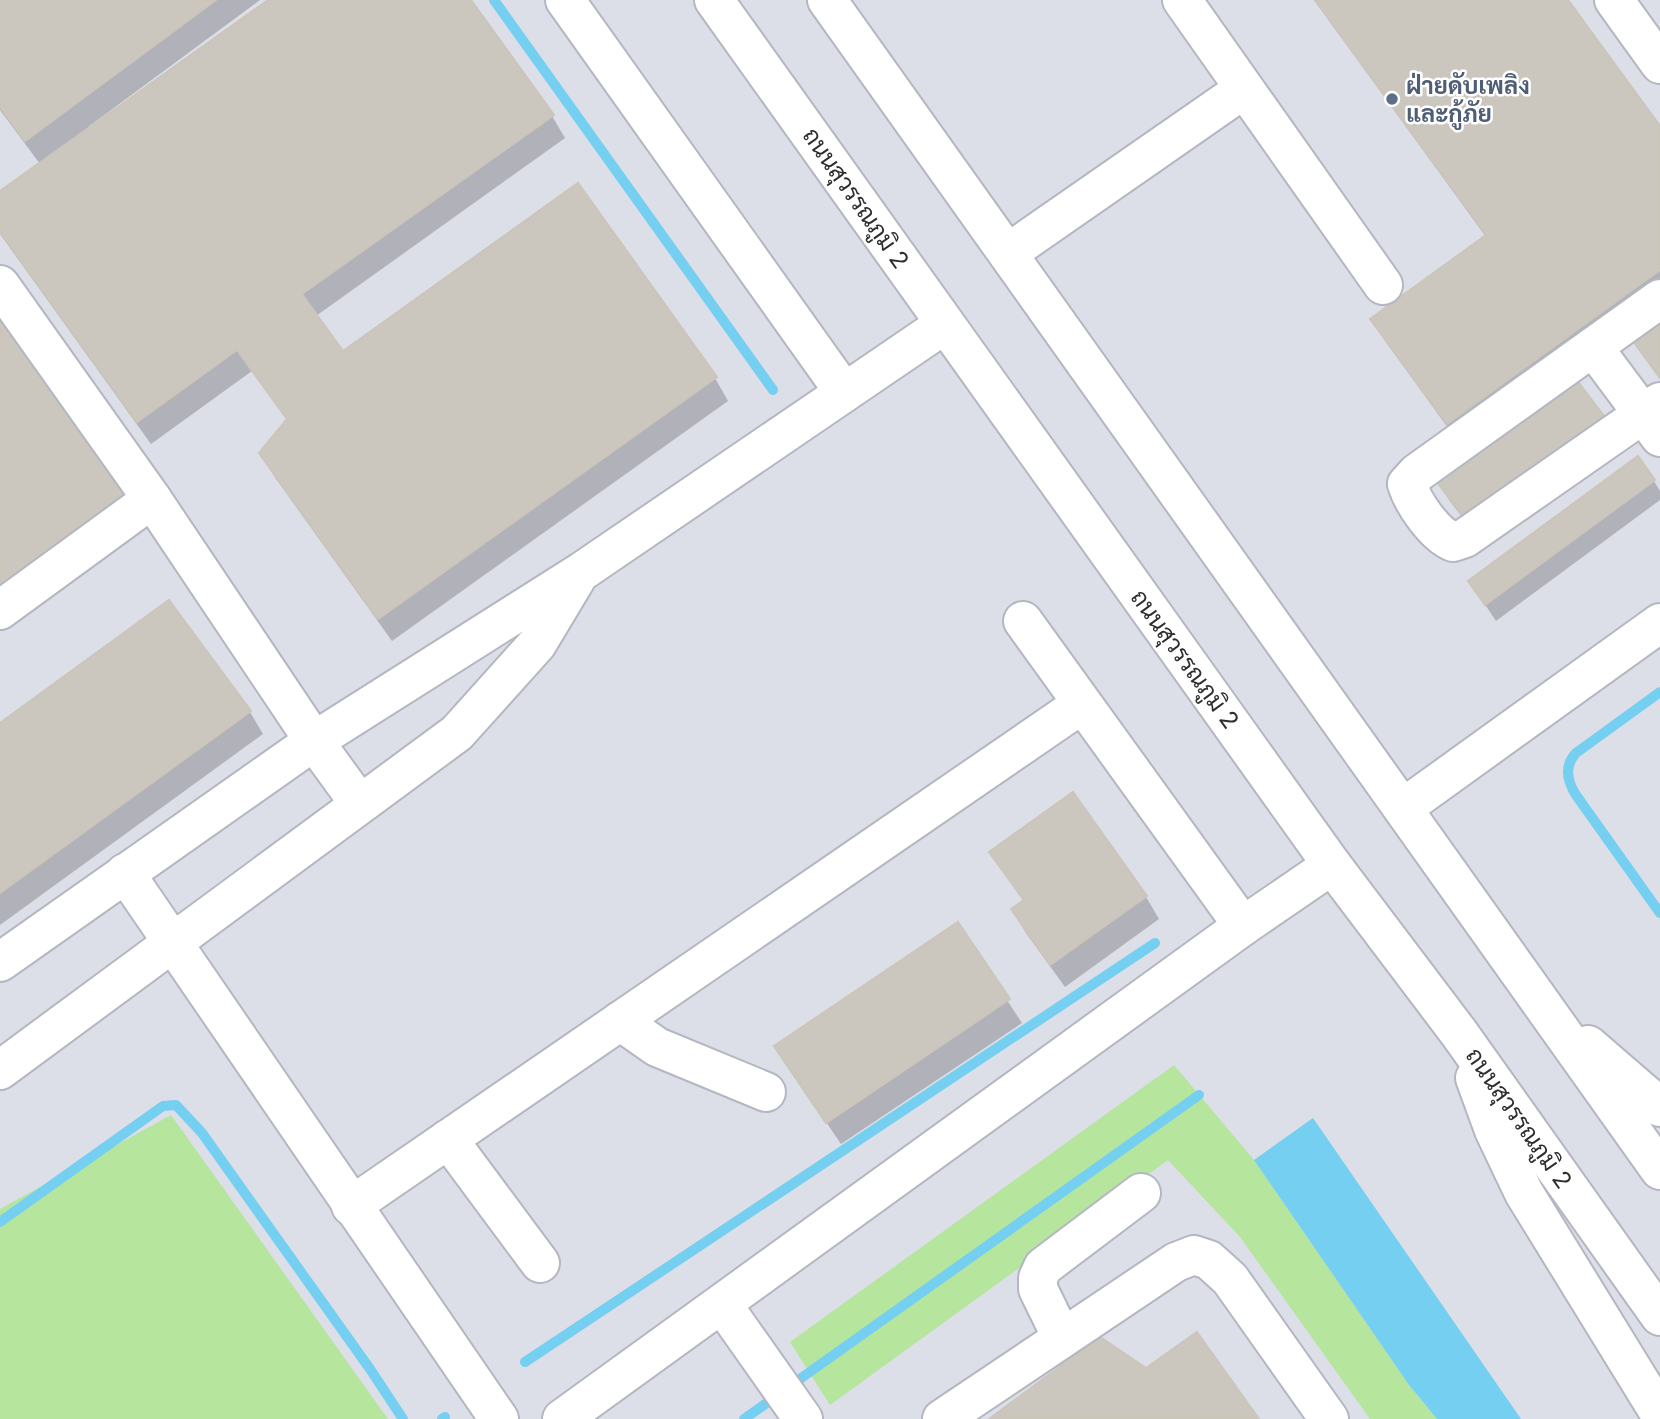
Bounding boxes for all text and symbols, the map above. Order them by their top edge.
place label: ฝ่ายดับเพลิง และกู้ภัย [1406,71,1530,130]
marker: ฝ่ายดับเพลิง และกู้ภัย [1384,91,1400,107]
street label: ถนนสุวรรณภูมิ 2 [794,122,915,276]
street label: ถนนสุวรรณภูมิ 2 [1122,584,1245,736]
street label: ถนนสุวรรณภูมิ 2 [1457,1042,1578,1196]

